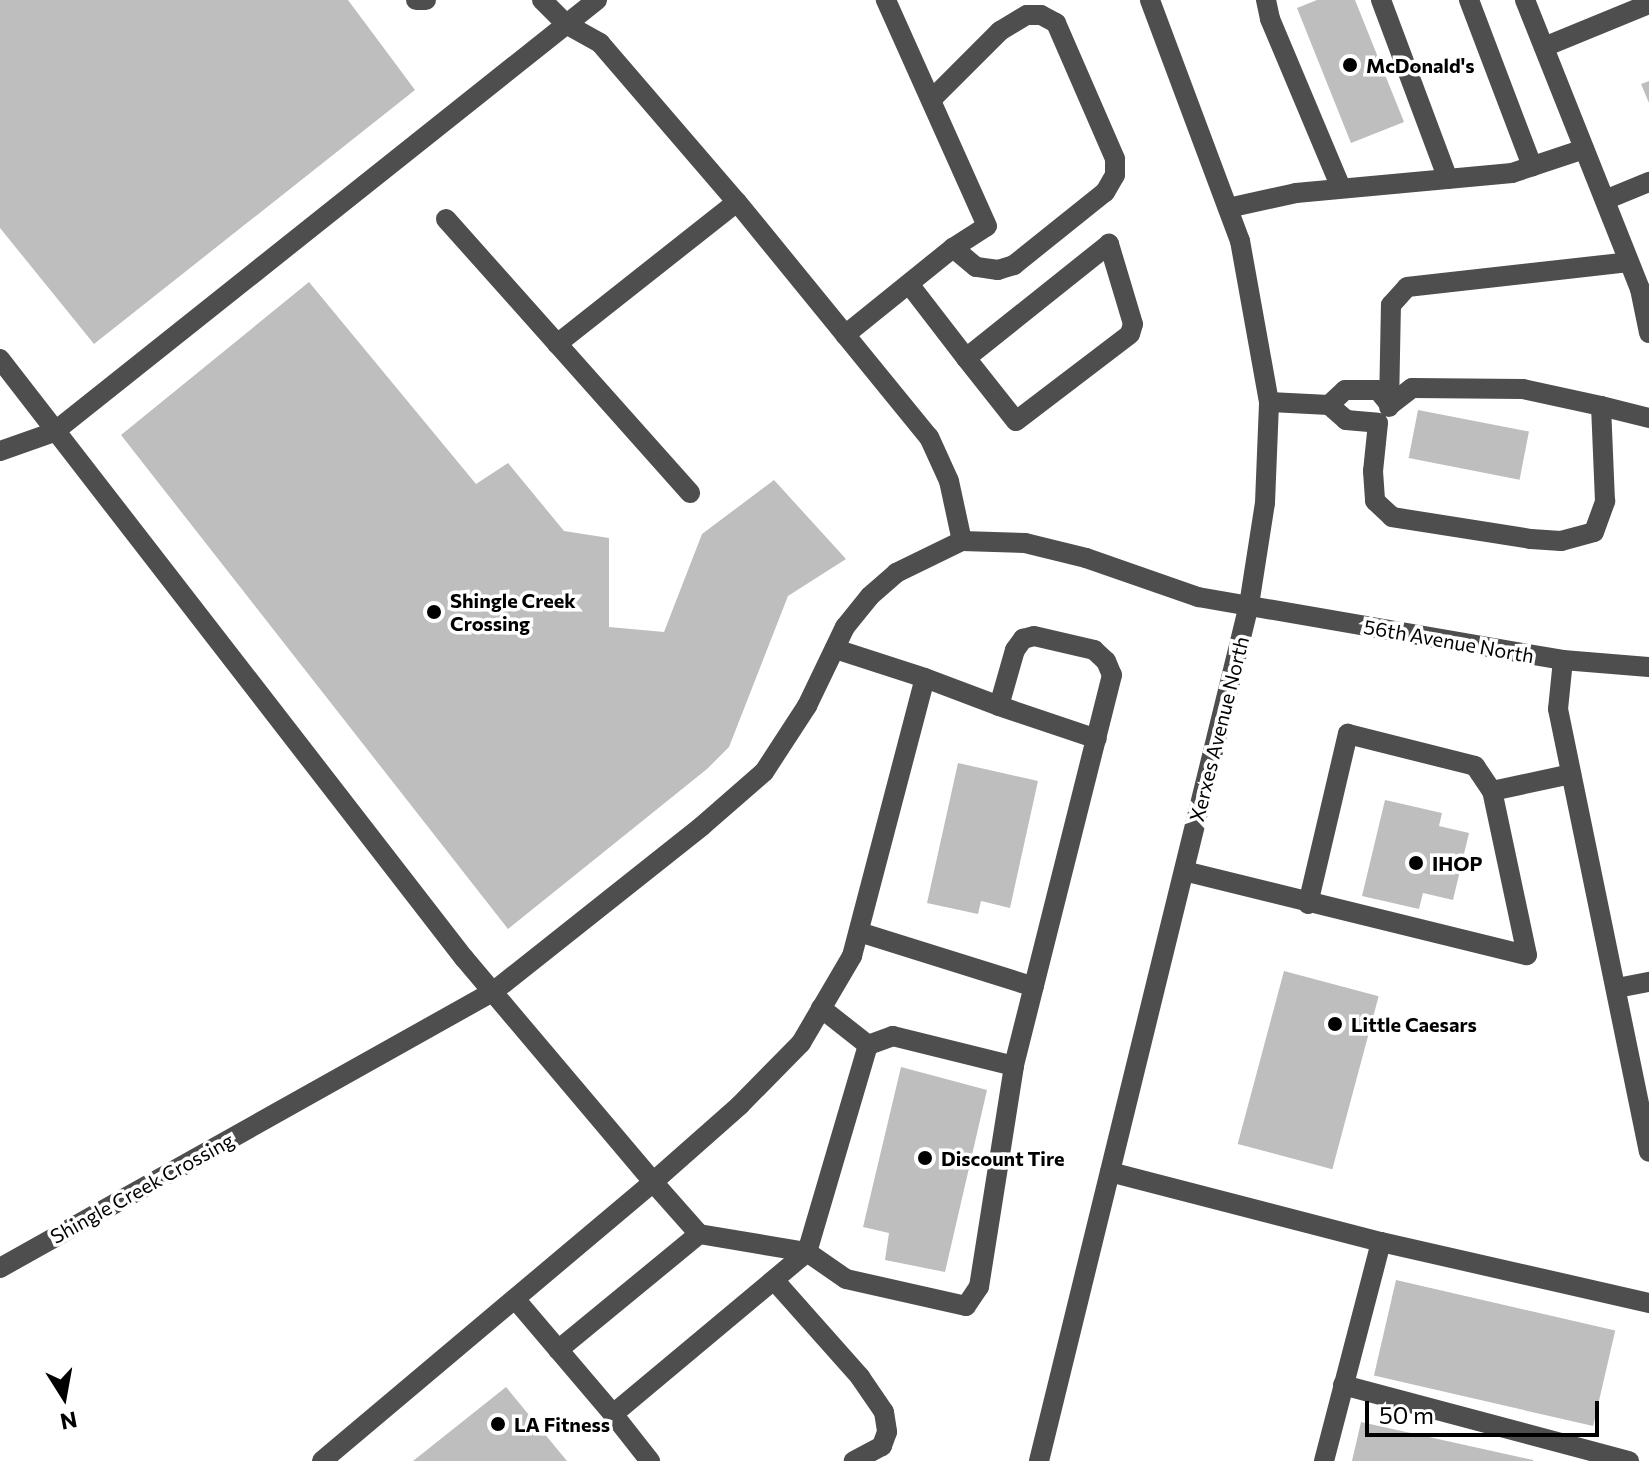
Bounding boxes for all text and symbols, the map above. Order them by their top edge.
place label: McDonald's [1366,53,1475,77]
marker: McDonald's [1341,56,1359,74]
place label: Shingle Creek Crossing [450,588,576,635]
marker: Shingle Creek Crossing [425,603,443,621]
street label: 56th Avenue North [1362,614,1536,668]
street label: Xerxes Avenue North [1184,634,1254,824]
place label: IHOP [1432,851,1483,875]
marker: IHOP [1407,854,1425,872]
place label: Little Caesars [1351,1012,1477,1036]
marker: Little Caesars [1326,1015,1344,1033]
street label: Shingle Creek Crossing [46,1128,238,1248]
place label: Discount Tire [941,1146,1064,1170]
marker: Discount Tire [916,1149,934,1167]
north arrow [24,1357,104,1437]
scale bar [1369,1385,1603,1435]
text: 50 m [1379,1400,1434,1429]
text: N [58,1406,79,1436]
place label: LA Fitness [514,1412,610,1436]
marker: LA Fitness [489,1415,507,1433]

